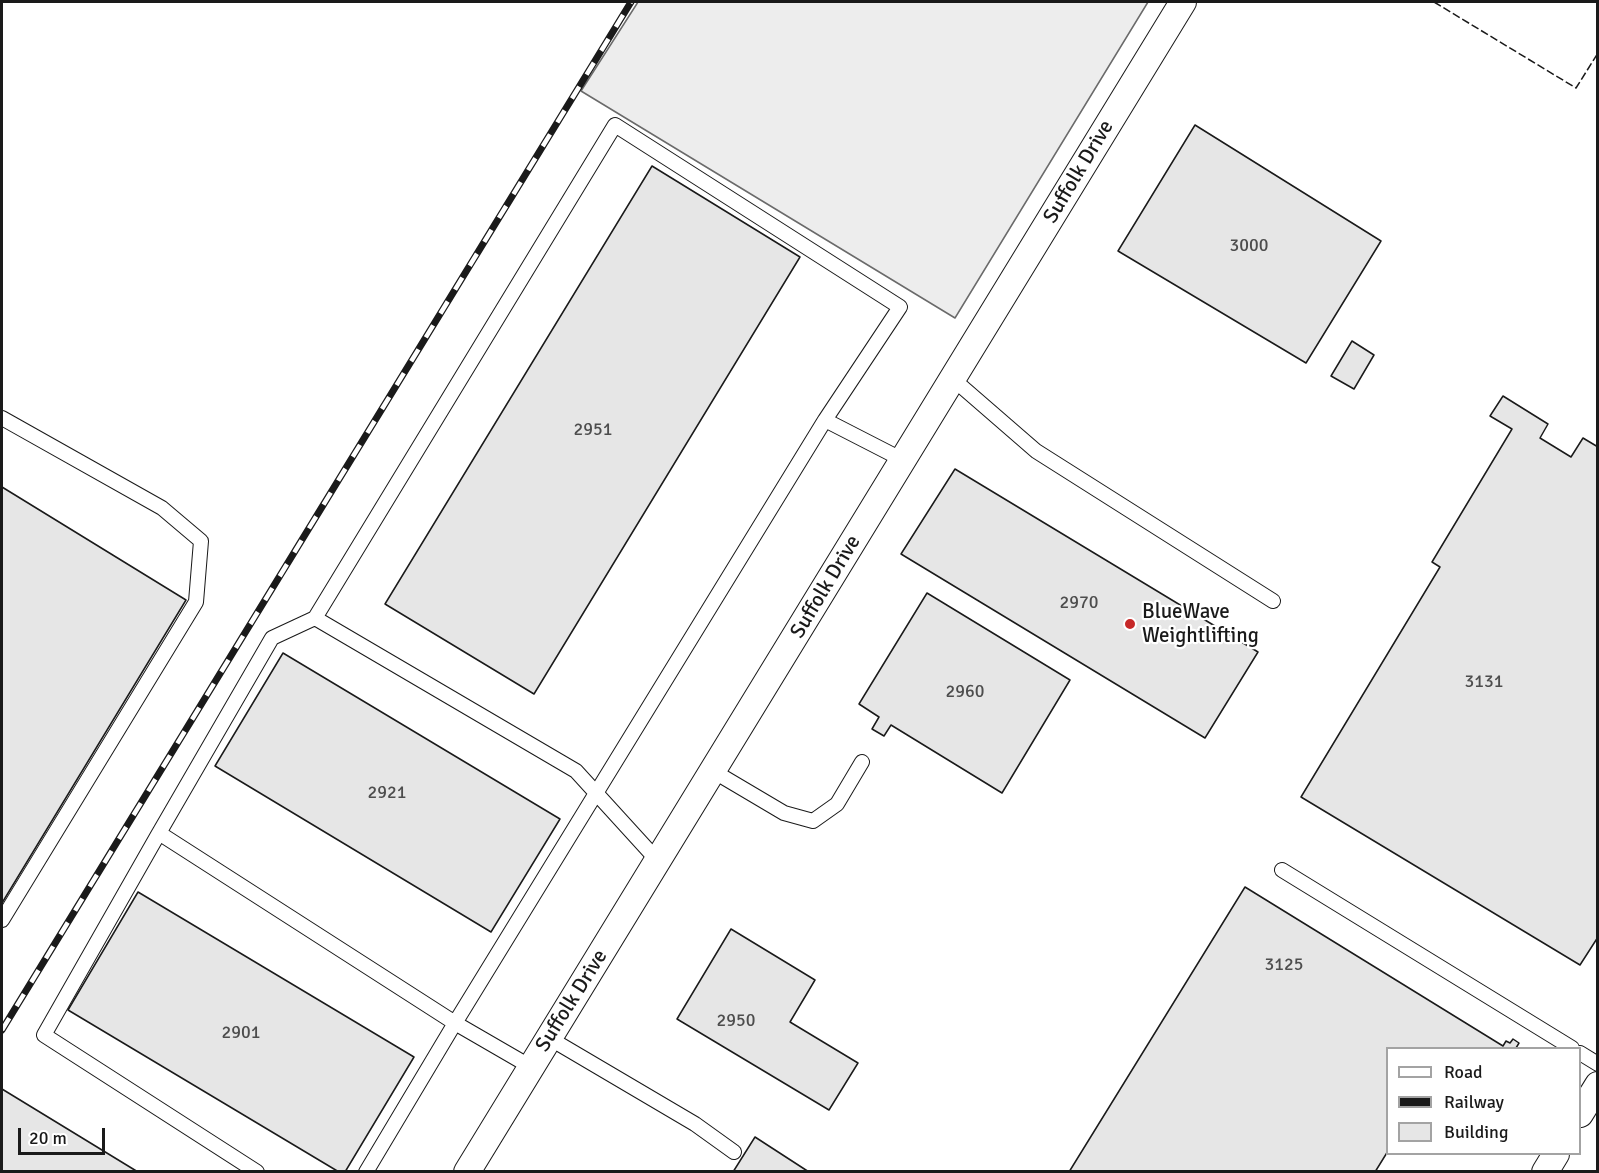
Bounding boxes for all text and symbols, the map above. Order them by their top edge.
street label: Suffolk Drive [1038,116,1120,228]
house number: 3000 [1230,235,1268,257]
house number: 2951 [574,419,612,441]
street label: Suffolk Drive [785,531,867,643]
house number: 2970 [1060,592,1098,614]
place label: BlueWave Weightlifting [1142,599,1259,649]
marker: BlueWave Weightlifting [1123,617,1137,631]
house number: 3131 [1465,671,1503,693]
house number: 2960 [946,681,984,703]
house number: 2921 [368,782,406,804]
street label: Suffolk Drive [531,945,613,1057]
house number: 3125 [1265,954,1303,976]
house number: 2950 [717,1010,755,1032]
house number: 2901 [222,1022,260,1044]
legend [1386,1047,1581,1155]
text: Road [1444,1061,1483,1083]
text: Railway [1444,1091,1504,1113]
scale bar [21,1116,108,1154]
text: Building [1444,1121,1508,1143]
text: 20 m [29,1127,67,1149]

